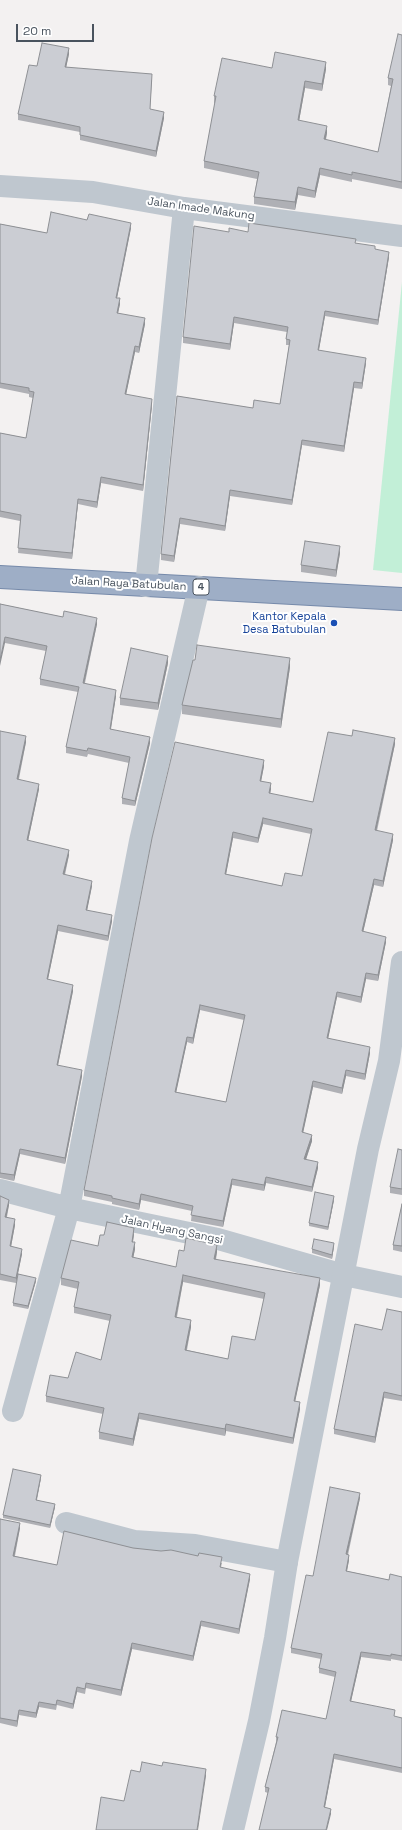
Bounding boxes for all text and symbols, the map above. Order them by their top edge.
scale bar [18,16,96,42]
text: 20 m [23,23,51,39]
street label: Jalan Imade Makung [147,195,255,223]
street label: Jalan Raya Batubulan [71,574,187,594]
road number: 4 [193,579,209,595]
place label: Kantor Kepala Desa Batubulan [243,610,326,636]
marker: Kantor Kepala Desa Batubulan [329,618,339,628]
street label: Jalan Hyang Sangsi [120,1213,224,1247]

